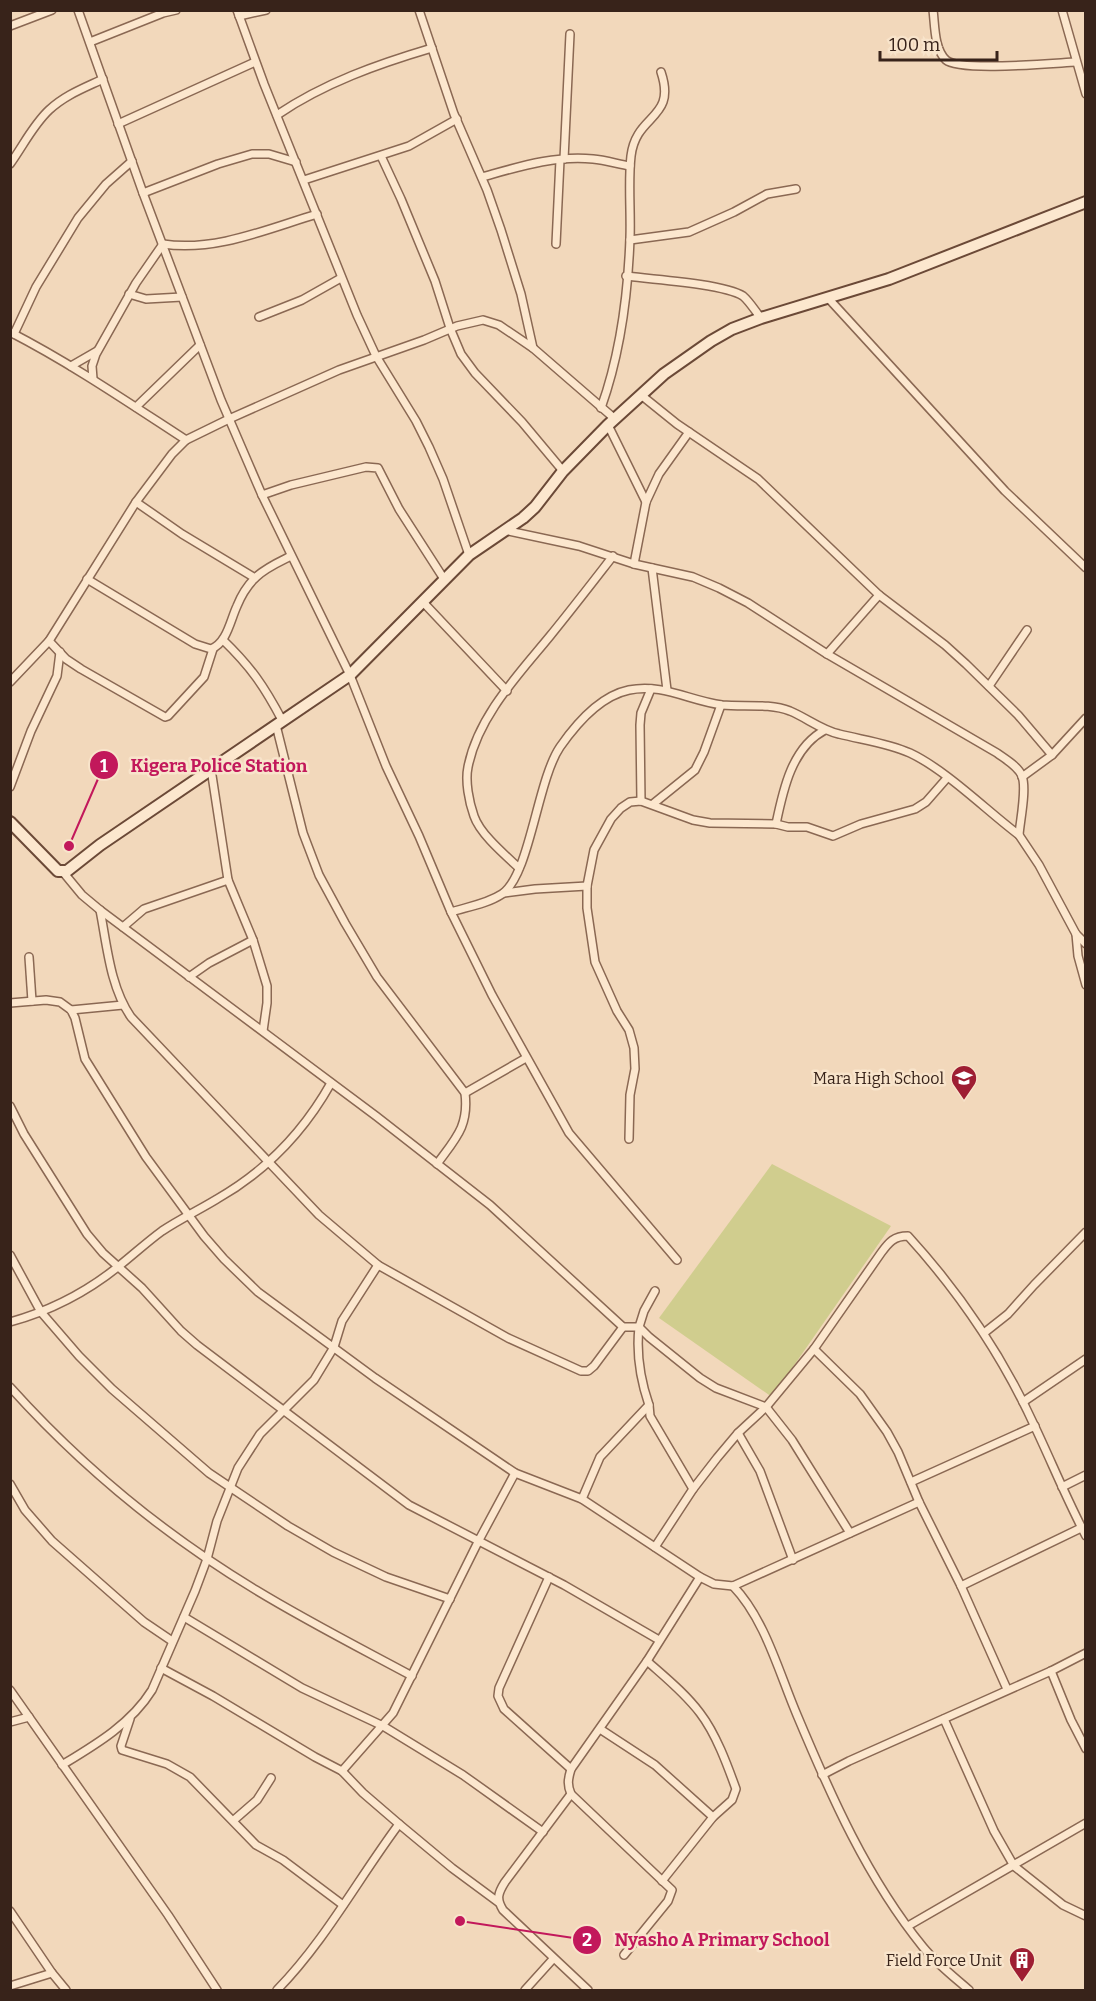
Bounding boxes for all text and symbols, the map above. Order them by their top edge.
scale bar [880,24,997,62]
text: 100 m [889,34,940,56]
callout: Kigera Police Station [89,747,320,783]
text: 1 [100,755,108,777]
text: Kigera Police Station [131,755,308,777]
school or university icon: Mara High School [949,1063,979,1101]
place label: Mara High School [813,1069,944,1088]
callout: Nyasho A Primary School [572,1922,841,1958]
text: 2 [582,1929,592,1951]
text: Nyasho A Primary School [614,1929,830,1951]
building icon: Field Force Unit [1007,1945,1037,1983]
place label: Field Force Unit [886,1951,1002,1970]

